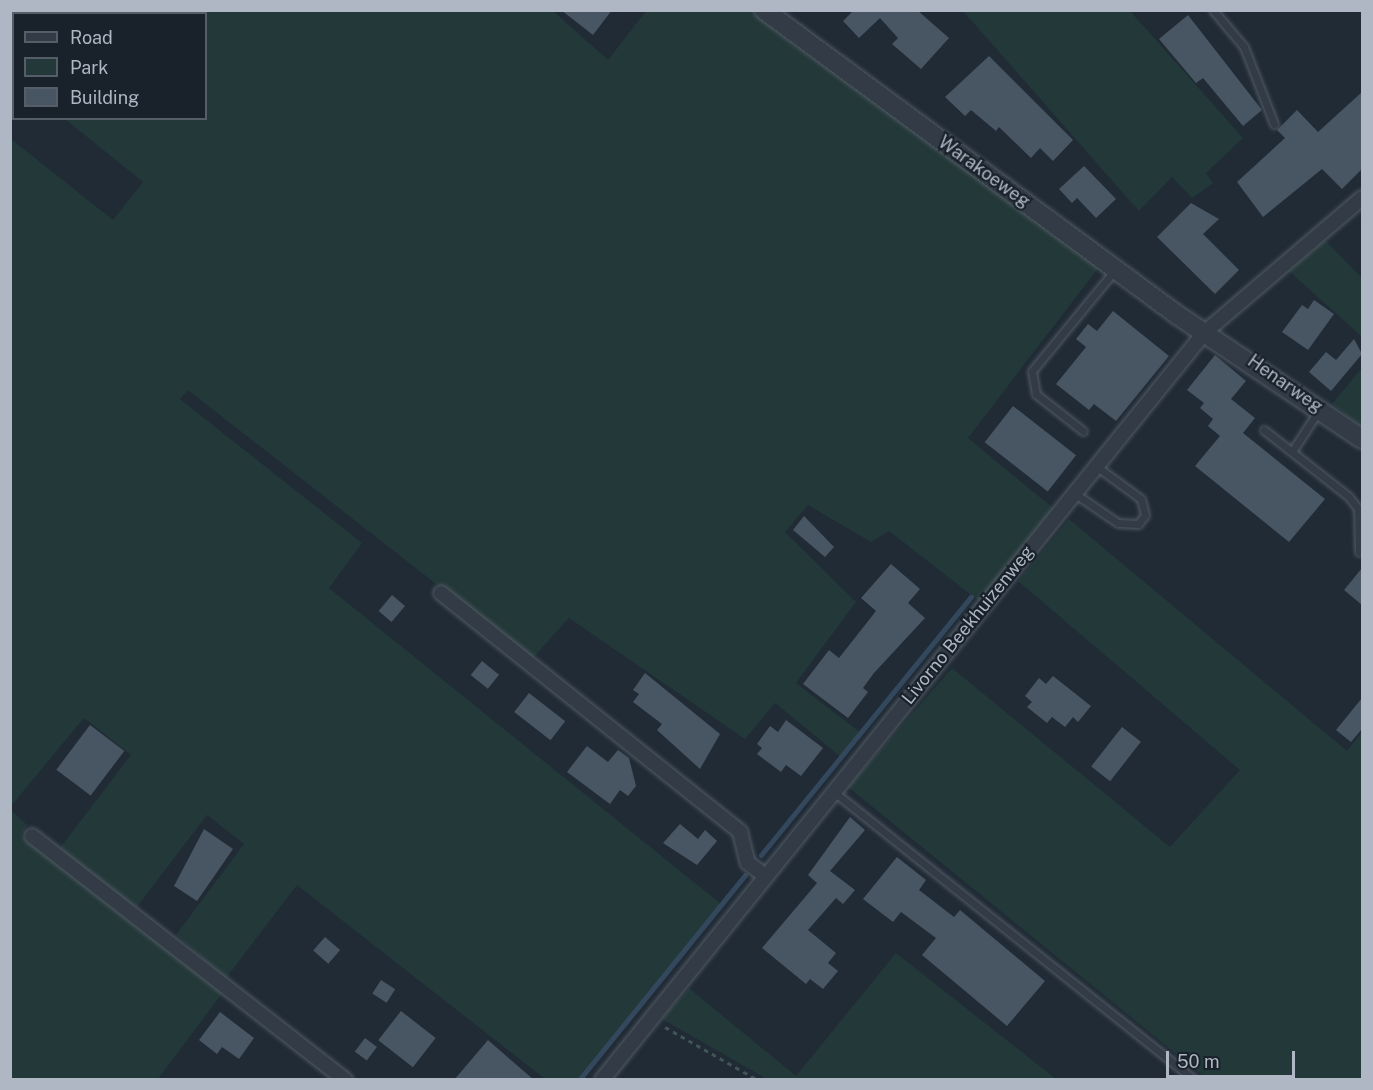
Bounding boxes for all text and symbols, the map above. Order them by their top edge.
legend [12,12,207,120]
text: Road [70,27,113,48]
text: Park [70,57,108,78]
text: Building [70,87,139,108]
street label: Warakoeweg [934,131,1034,213]
street label: Henarweg [1243,350,1327,418]
street label: Livorno Beekhuizenweg [897,541,1039,709]
scale bar [1169,1039,1298,1077]
text: 50 m [1177,1051,1220,1072]

